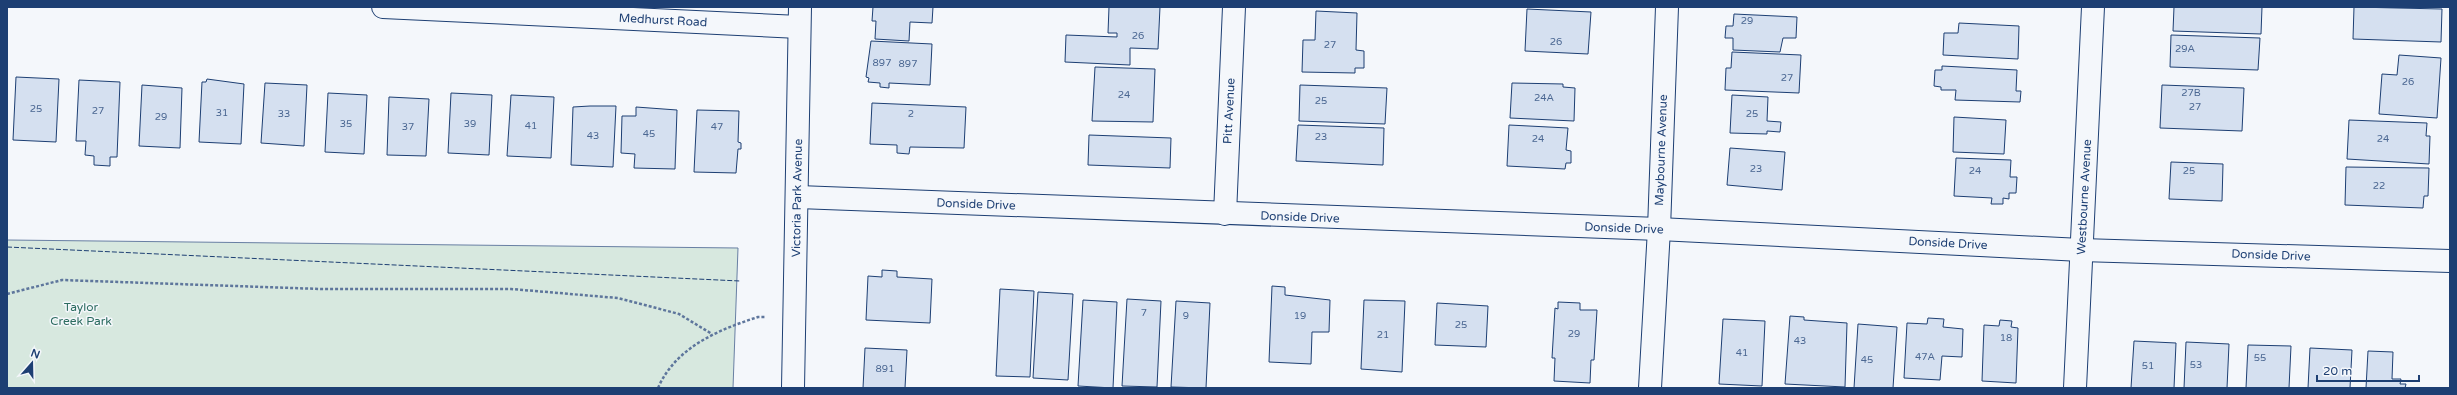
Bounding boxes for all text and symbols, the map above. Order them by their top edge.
street label: Medhurst Road [618,11,708,29]
house number: 29 [1741,15,1753,27]
house number: 26 [1132,30,1144,42]
house number: 26 [1550,36,1562,48]
house number: 27 [1324,39,1336,51]
house number: 29A [2175,43,2195,55]
house number: 897 [873,57,891,69]
house number: 897 [899,58,917,70]
house number: 27 [1781,72,1793,84]
house number: 26 [2402,76,2414,88]
street label: Pitt Avenue [1220,77,1238,144]
house number: 27B [2181,87,2201,99]
house number: 24 [1118,89,1130,101]
house number: 24A [1534,92,1554,104]
street label: Maybourne Avenue [1652,94,1670,206]
house number: 25 [1315,95,1327,107]
house number: 27 [2189,101,2201,113]
house number: 25 [30,103,42,115]
house number: 27 [92,105,104,117]
house number: 31 [216,107,228,119]
house number: 33 [278,108,290,120]
house number: 2 [908,108,914,120]
house number: 25 [1746,108,1758,120]
house number: 29 [155,111,167,123]
house number: 35 [340,118,352,130]
house number: 39 [464,118,476,130]
house number: 41 [525,120,537,132]
house number: 37 [402,121,414,133]
house number: 47 [711,121,723,133]
house number: 45 [643,128,655,140]
house number: 43 [587,130,599,142]
house number: 23 [1315,131,1327,143]
house number: 24 [1532,133,1544,145]
house number: 24 [2377,133,2389,145]
street label: Victoria Park Avenue [789,138,805,257]
street label: Westbourne Avenue [2074,139,2094,255]
house number: 23 [1750,163,1762,175]
house number: 24 [1969,165,1981,177]
house number: 25 [2183,165,2195,177]
house number: 22 [2373,180,2385,192]
street label: Donside Drive [936,196,1016,212]
street label: Donside Drive [1260,209,1340,225]
street label: Donside Drive [1584,220,1664,236]
street label: Donside Drive [1908,234,1988,252]
street label: Donside Drive [2231,247,2311,263]
park label: Taylor Creek Park [50,300,112,328]
house number: 7 [1141,307,1147,319]
house number: 9 [1183,310,1189,322]
house number: 19 [1294,310,1306,322]
house number: 25 [1455,319,1467,331]
house number: 29 [1568,328,1580,340]
house number: 21 [1377,329,1389,341]
house number: 18 [2000,332,2012,344]
house number: 43 [1794,335,1806,347]
north arrow [12,343,52,383]
text: N [29,346,42,362]
house number: 41 [1736,347,1748,359]
house number: 47A [1915,351,1935,363]
house number: 55 [2254,352,2266,364]
house number: 45 [1861,354,1873,366]
scale bar [2317,357,2419,383]
house number: 53 [2190,359,2202,371]
house number: 51 [2142,360,2154,372]
house number: 891 [876,363,894,375]
text: 20 m [2323,364,2352,378]

